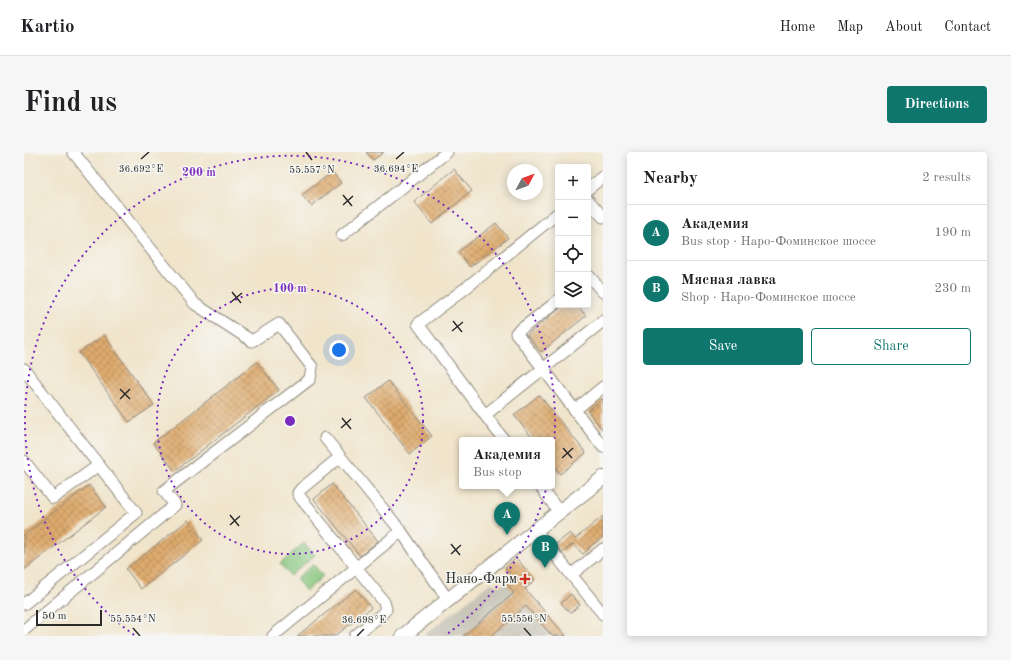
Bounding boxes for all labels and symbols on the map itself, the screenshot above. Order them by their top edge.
text: 36.692°E [119,164,163,174]
text: 36.694°E [374,164,418,174]
north arrow [507,164,543,200]
text: 55.557°N [289,165,335,175]
text: 200 m [182,167,216,179]
text: 100 m [273,283,307,295]
your location [329,340,349,360]
centre of rings [283,414,297,428]
pin: A [494,502,520,535]
pin: B [532,535,558,568]
place label: Нано-Фарм [445,572,517,586]
marker: Нано-Фарм [520,574,530,584]
scale bar [36,608,102,627]
text: 55.554°N [110,614,156,624]
text: 55.556°N [501,614,547,624]
text: 36.698°E [342,615,386,625]

